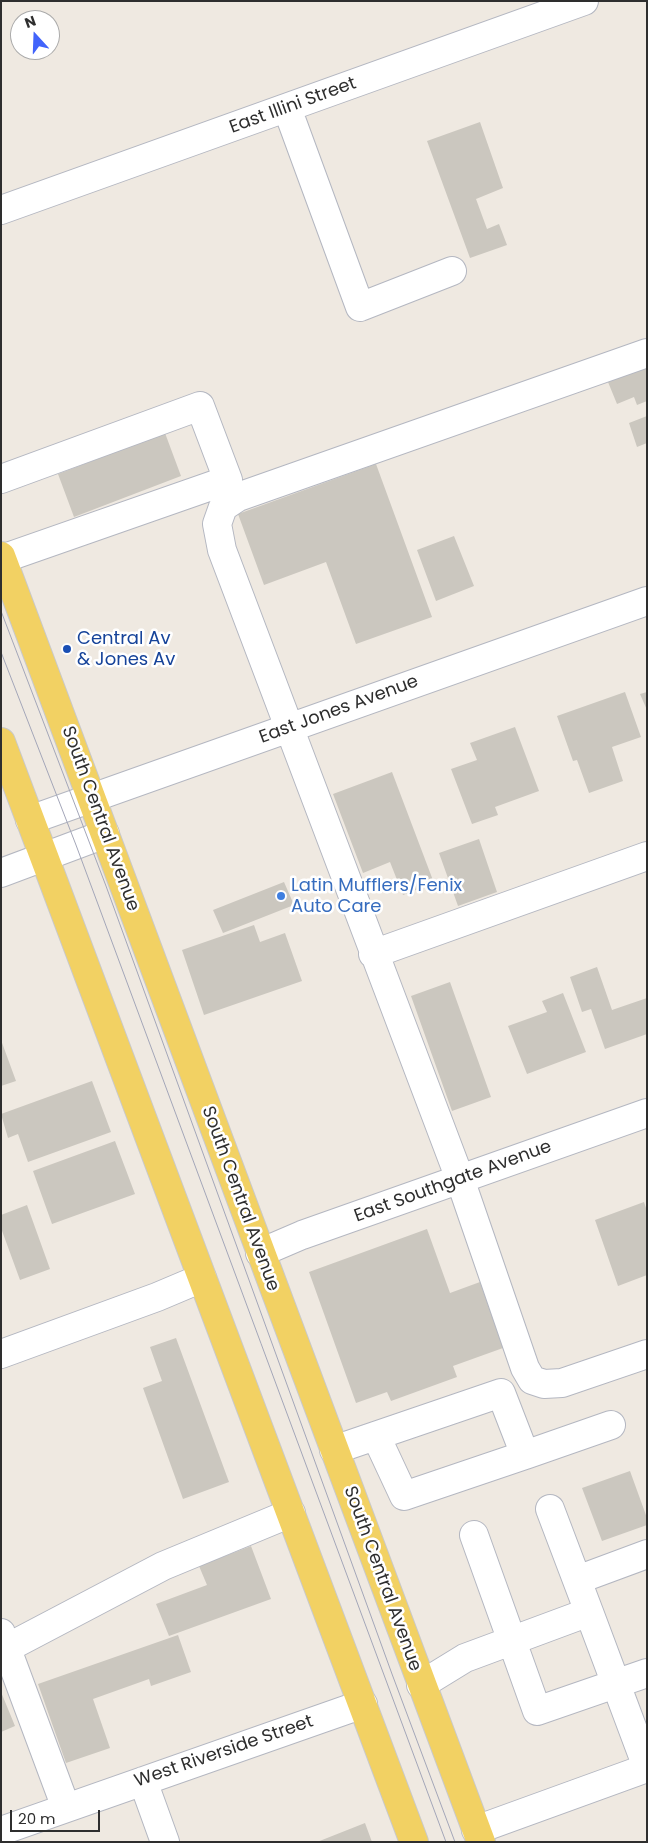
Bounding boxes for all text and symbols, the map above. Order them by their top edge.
north arrow [10,10,60,60]
text: N [22,11,39,33]
street label: East Illini Street [227,73,359,139]
place label: Central Av & Jones Av [77,628,175,670]
marker: Central Av & Jones Av [61,643,73,655]
street label: East Jones Avenue [257,671,421,749]
street label: South Central Avenue [56,724,144,914]
place label: Latin Mufflers/Fenix Auto Care [291,875,462,918]
marker: Latin Mufflers/Fenix Auto Care [275,890,287,902]
street label: South Central Avenue [196,1104,284,1294]
street label: East Southgate Avenue [351,1136,555,1228]
street label: South Central Avenue [338,1484,426,1674]
street label: West Riverside Street [132,1711,316,1793]
scale bar [12,1800,102,1832]
text: 20 m [18,1808,56,1829]

